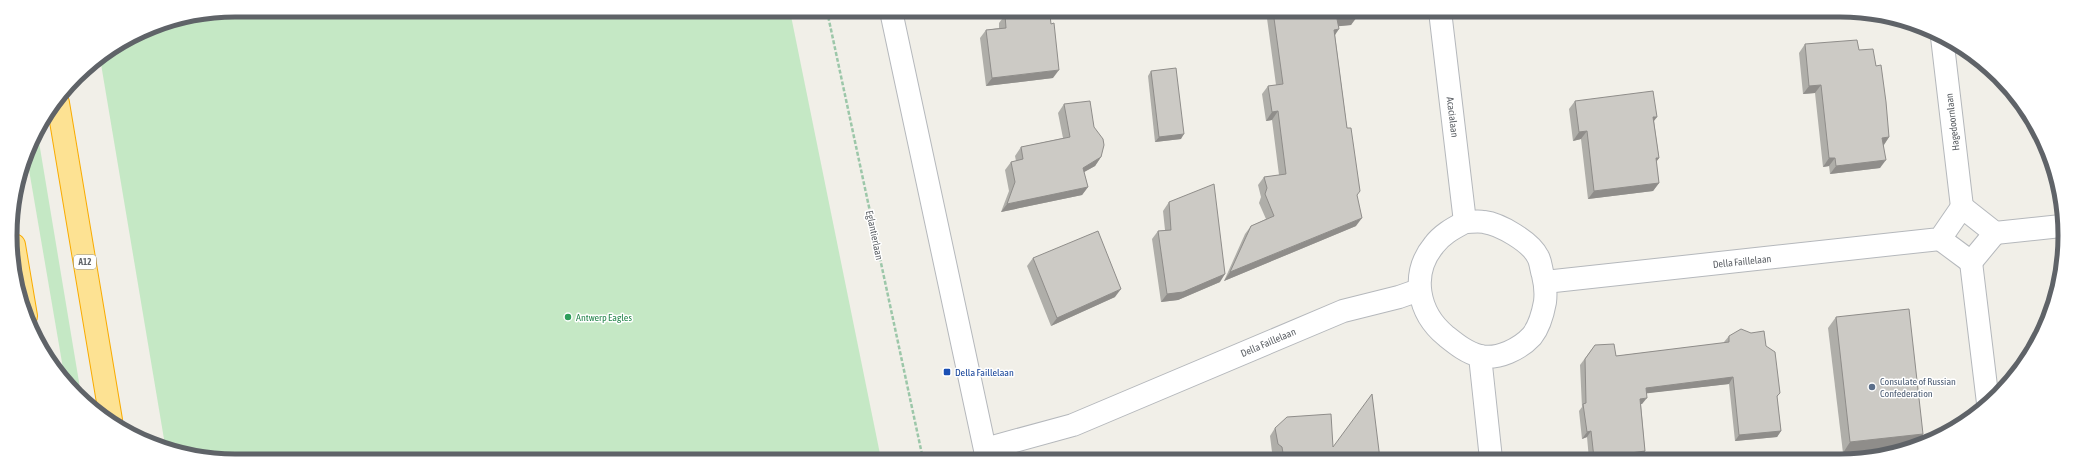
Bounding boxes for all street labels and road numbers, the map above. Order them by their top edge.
street label: Hagedoornlaan [1943,92,1961,151]
street label: Acacialaan [1445,96,1460,138]
street label: Eglantierlaan [864,209,885,261]
street label: Della Faillelaan [1712,253,1772,270]
road number: A12 [74,255,96,269]
street label: Della Faillelaan [1239,326,1298,359]

